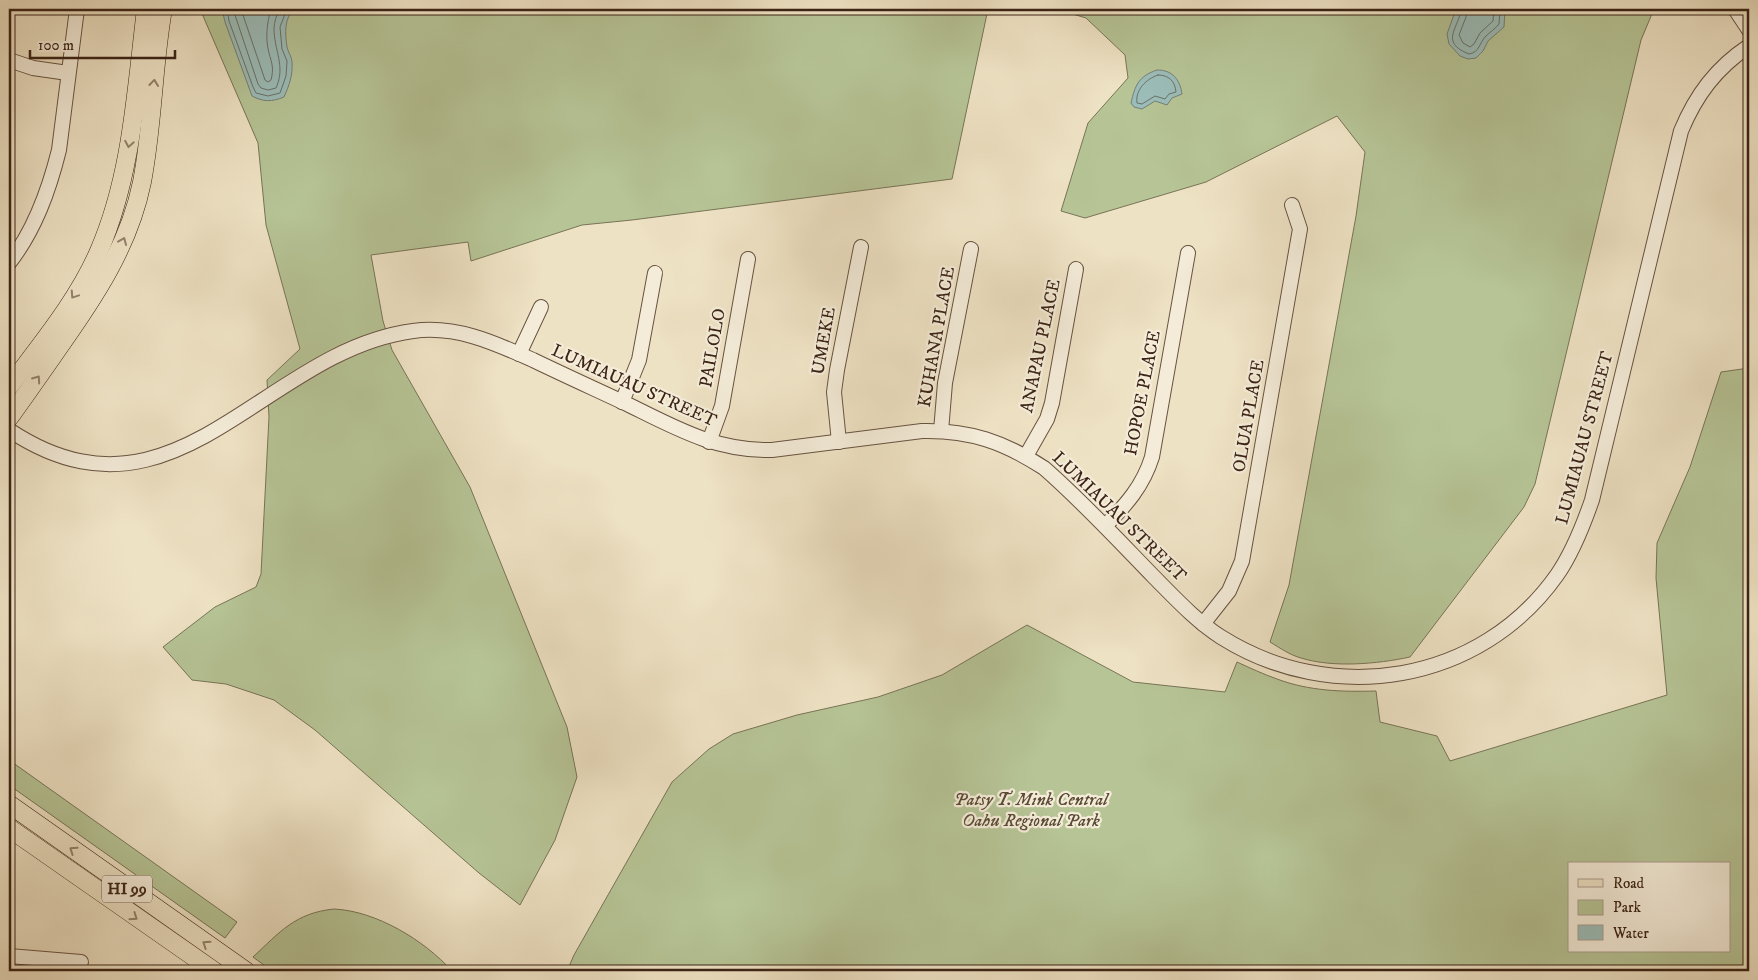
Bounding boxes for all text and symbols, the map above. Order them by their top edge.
scale bar [30,28,175,60]
text: 100 m [38,36,74,55]
one-way arrow [148,78,159,86]
one-way arrow [124,140,135,148]
one-way arrow [116,237,127,246]
street label: KUHANA PLACE [914,265,960,409]
street label: ANAPAU PLACE [1016,277,1066,415]
one-way arrow [71,290,80,299]
street label: UMEKE [807,305,841,377]
street label: PAILOLO [695,307,731,389]
street label: HOPOE PLACE [1120,328,1166,457]
street label: LUMIAUAU STREET [548,340,720,432]
street label: LUMIAUAU STREET [1551,349,1619,527]
street label: OLUA PLACE [1228,358,1270,474]
one-way arrow [31,375,40,385]
street label: LUMIAUAU STREET [1047,447,1191,587]
park label: Patsy T. Mink Central Oahu Regional Park [954,789,1110,832]
one-way arrow [69,847,79,856]
legend [1568,862,1730,952]
text: Road [1613,874,1645,893]
road number: HI 99 [102,876,152,902]
text: Park [1613,898,1642,917]
one-way arrow [129,911,138,920]
text: Water [1612,924,1649,943]
one-way arrow [202,941,212,950]

